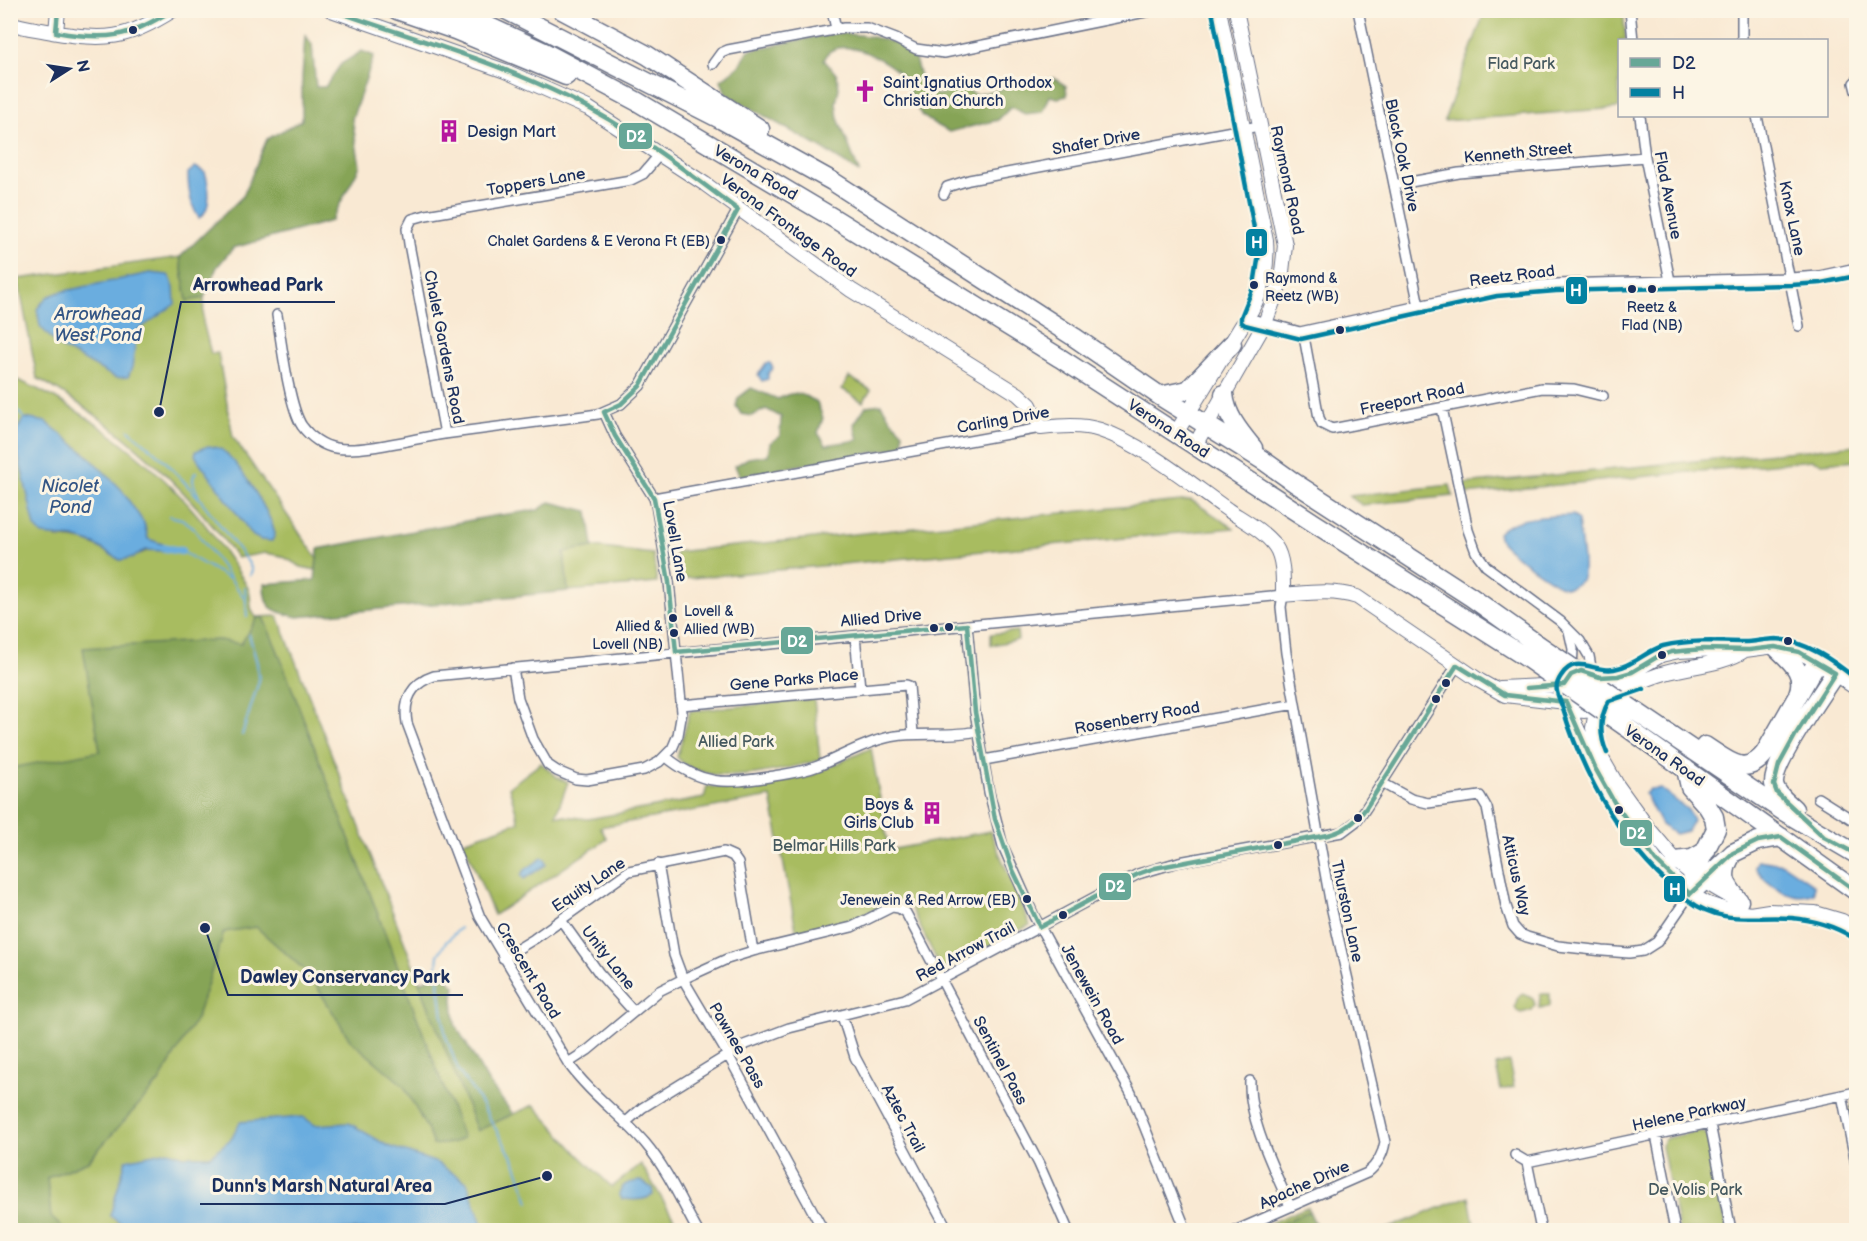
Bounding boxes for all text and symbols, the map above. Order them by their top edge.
unlabelled marker [127,24,139,36]
north arrow [39,39,99,99]
legend [1618,39,1828,117]
text: D2 [1672,53,1696,74]
park label: Flad Park [1487,55,1555,74]
text: N [72,58,93,74]
place label: Saint Ignatius Orthodox Christian Church [883,74,1053,111]
church icon: Saint Ignatius Orthodox Christian Church [852,78,878,104]
text: H [1672,83,1685,104]
street label: Black Oak Drive [1380,97,1423,214]
building icon: Design Mart [436,118,462,144]
line badge: D2 [618,122,653,150]
place label: Design Mart [467,123,556,142]
street label: Raymond Road [1266,124,1307,237]
street label: Shafer Drive [1051,125,1142,160]
text: D2 [626,128,647,147]
street label: Kenneth Street [1463,139,1573,168]
street label: Verona Road [710,142,801,205]
street label: Flad Avenue [1650,150,1685,241]
street label: Toppers Lane [486,164,587,200]
street label: Verona Frontage Road [716,170,860,282]
street label: Knox Lane [1774,179,1809,258]
line badge: H [1245,228,1268,257]
place label: Chalet Gardens & E Verona Ft (EB) [488,233,710,250]
marker: Chalet Gardens & E Verona Ft (EB) [715,234,727,246]
text: H [1251,234,1263,253]
street label: Reetz Road [1468,262,1556,291]
callout: Arrowhead Park [181,266,335,302]
street label: Chalet Gardens Road [419,269,468,426]
place label: Raymond & Reetz (WB) [1265,270,1339,305]
text: Arrowhead Park [192,275,324,296]
line badge: H [1565,276,1588,305]
marker: Raymond & Reetz (WB) [1248,279,1260,291]
text: H [1570,282,1582,301]
unlabelled marker [1626,283,1638,295]
marker: Reetz & Flad (NB) [1646,283,1658,295]
place label: Reetz & Flad (NB) [1621,299,1683,334]
water label: Arrowhead West Pond [53,304,142,346]
unlabelled marker [1334,324,1346,336]
street label: Freeport Road [1358,379,1466,420]
street label: Verona Road [1124,396,1213,463]
street label: Carling Drive [955,403,1052,438]
water label: Nicolet Pond [41,476,99,518]
street label: Lovell Lane [658,499,691,584]
place label: Lovell & Allied (WB) [684,603,755,638]
street label: Allied Drive [840,605,923,631]
marker: Lovell & Allied (WB) [667,612,679,624]
place label: Allied & Lovell (NB) [592,618,663,653]
unlabelled marker [943,621,955,633]
unlabelled marker [928,622,940,634]
line badge: D2 [780,626,814,655]
marker: Allied & Lovell (NB) [668,627,680,639]
text: D2 [787,633,808,652]
unlabelled marker [1782,635,1794,647]
unlabelled marker [1656,649,1668,661]
street label: Gene Parks Place [729,665,860,696]
unlabelled marker [1440,677,1452,689]
unlabelled marker [1430,693,1442,705]
street label: Rosenberry Road [1073,698,1201,739]
street label: Verona Road [1620,722,1708,791]
park label: Allied Park [698,733,774,752]
place label: Boys & Girls Club [844,796,914,833]
building icon: Boys & Girls Club [919,800,945,826]
unlabelled marker [1613,804,1625,816]
unlabelled marker [1352,812,1364,824]
line badge: D2 [1619,819,1653,847]
text: D2 [1626,825,1647,844]
street label: Atticus Way [1497,833,1534,918]
park label: Belmar Hills Park [772,837,896,856]
unlabelled marker [1272,839,1284,851]
street label: Equity Lane [549,854,629,917]
street label: Thurston Lane [1326,859,1367,965]
line badge: D2 [1098,872,1132,901]
line badge: H [1663,875,1686,903]
text: D2 [1105,878,1126,897]
text: H [1669,881,1681,900]
place label: Jenewein & Red Arrow (EB) [840,892,1016,909]
marker: Jenewein & Red Arrow (EB) [1021,893,1033,905]
unlabelled marker [1057,909,1069,921]
street label: Red Arrow Trail [913,918,1019,986]
street label: Crescent Road [491,919,564,1022]
street label: Unity Lane [577,922,639,994]
street label: Jenewein Road [1056,941,1127,1048]
callout: Dawley Conservancy Park [228,959,463,995]
text: Dawley Conservancy Park [240,967,451,988]
street label: Pawnee Pass [705,999,769,1092]
street label: Sentinel Pass [968,1013,1031,1108]
street label: Aztec Trail [877,1081,929,1156]
street label: Helene Parkway [1631,1093,1749,1136]
street label: Apache Drive [1256,1157,1353,1214]
callout: Dunn's Marsh Natural Area [200,1168,445,1204]
text: Dunn's Marsh Natural Area [212,1176,432,1197]
park label: De Volis Park [1648,1181,1742,1200]

